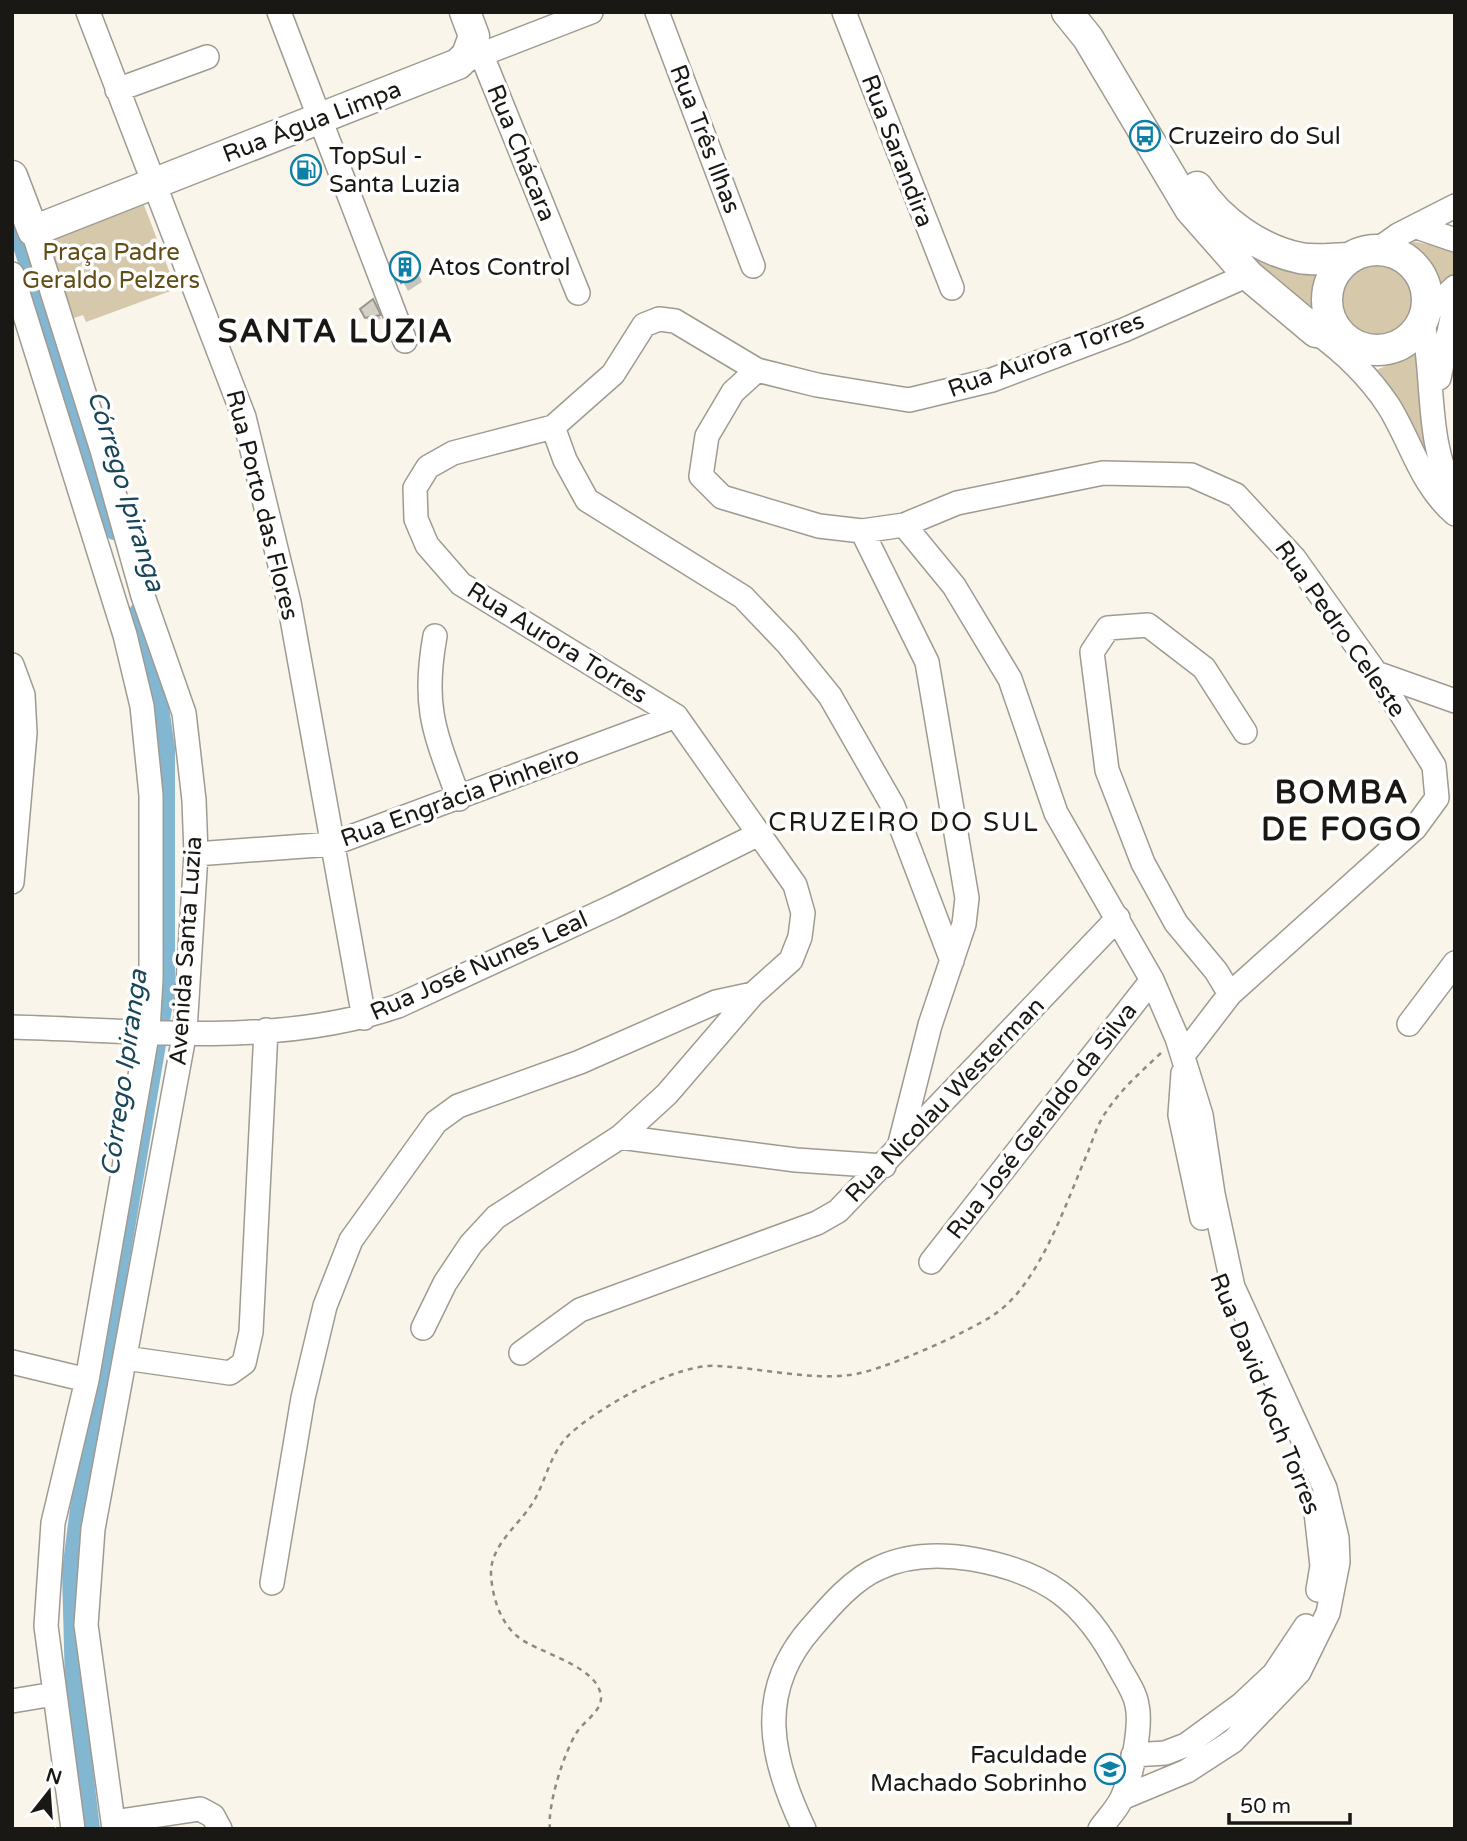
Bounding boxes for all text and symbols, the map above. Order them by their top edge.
street label: Rua Três Ilhas [663,61,747,217]
street label: Rua Sarandira [855,71,939,231]
street label: Rua Água Limpa [218,74,405,169]
street label: Rua Chácara [480,80,562,226]
bus stop icon: Cruzeiro do Sul [1128,119,1162,153]
place label: Cruzeiro do Sul [1168,122,1341,151]
place label: TopSul - Santa Luzia [329,142,460,199]
fuel station icon: TopSul - Santa Luzia [289,153,323,187]
park label: Praça Padre Geraldo Pelzers [22,238,200,295]
building icon: Atos Control [388,250,422,284]
place label: Atos Control [428,253,571,282]
street label: Rua Aurora Torres [944,306,1148,404]
district label: SANTA LUZIA [218,313,454,351]
water label: Córrego Ipiranga [81,387,172,596]
street label: Rua Porto das Flores [219,387,305,623]
street label: Rua Pedro Celeste [1268,535,1412,723]
street label: Rua Aurora Torres [462,576,652,710]
street label: Rua Engrácia Pinheiro [337,740,583,854]
district label: BOMBA DE FOGO [1261,774,1423,849]
district label: CRUZEIRO DO SUL [768,807,1040,838]
street label: Avenida Santa Luzia [164,835,208,1067]
street label: Rua José Nunes Leal [366,905,592,1027]
water label: Córrego Ipiranga [94,966,154,1178]
street label: Rua Nicolau Westerman [839,991,1051,1209]
street label: Rua José Geraldo da Silva [941,997,1143,1245]
street label: Rua David Koch Torres [1203,1269,1327,1519]
place label: Faculdade Machado Sobrinho [870,1741,1087,1798]
school or university icon: Faculdade Machado Sobrinho [1093,1752,1127,1786]
north arrow [14,1757,84,1827]
text: N [43,1764,64,1789]
scale bar [1229,1782,1350,1826]
text: 50 m [1240,1794,1291,1819]

